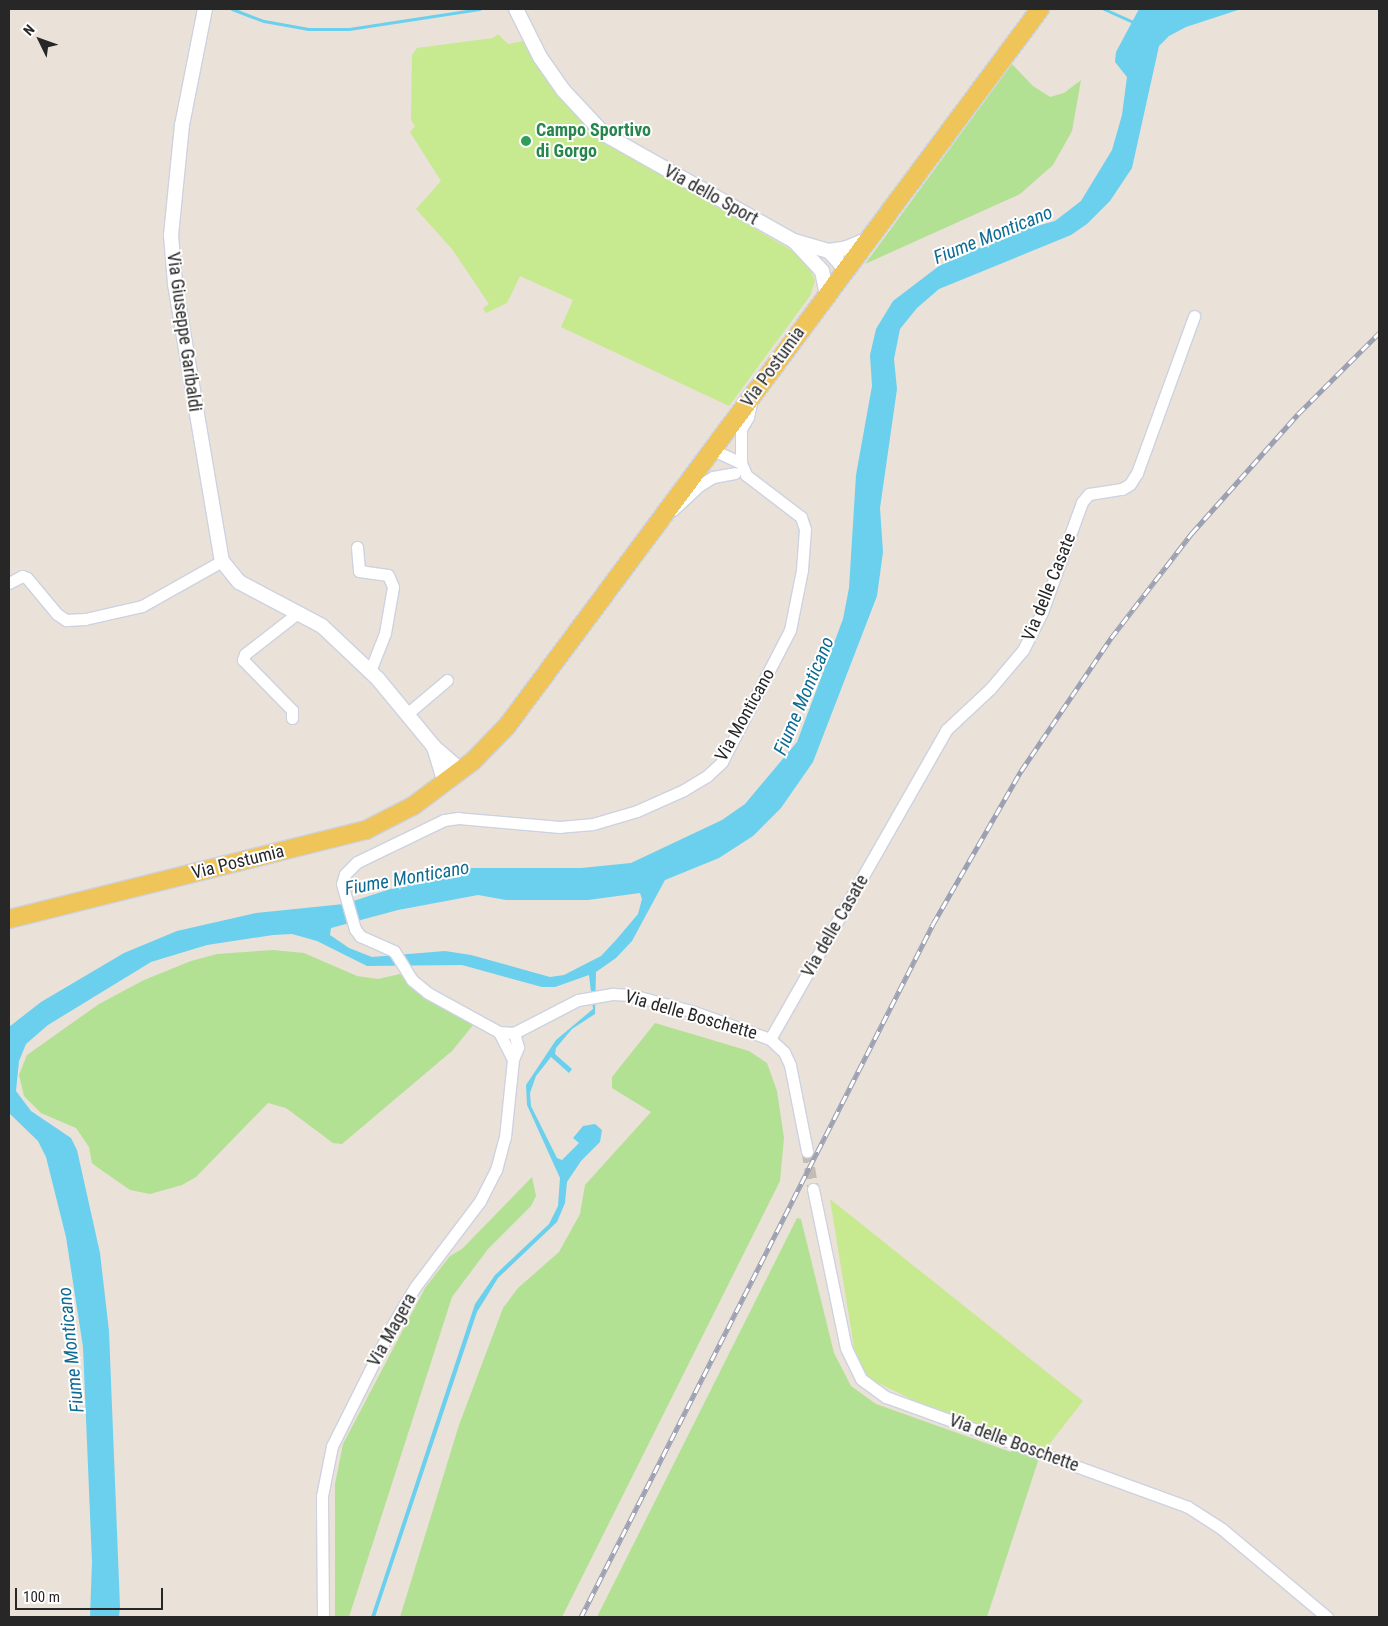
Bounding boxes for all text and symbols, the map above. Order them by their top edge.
north arrow [15,15,65,65]
text: N [20,21,38,39]
place label: Campo Sportivo di Gorgo [536,120,651,162]
marker: Campo Sportivo di Gorgo [520,135,532,147]
street label: Via dello Sport [660,160,762,230]
water label: Fiume Monticano [930,201,1056,269]
street label: Via Giuseppe Garibaldi [162,251,206,413]
street label: Via Postumia [737,322,809,412]
street label: Via delle Casate [1018,530,1080,644]
water label: Fiume Monticano [769,633,839,759]
street label: Via Monticano [711,665,779,765]
street label: Via Postumia [190,840,286,884]
water label: Fiume Monticano [343,856,471,900]
street label: Via delle Casate [797,871,873,981]
street label: Via delle Boschette [622,986,760,1044]
water label: Fiume Monticano [53,1286,89,1414]
street label: Via Magera [363,1290,421,1370]
street label: Via delle Boschette [946,1409,1082,1477]
scale bar [18,1578,165,1610]
text: 100 m [23,1588,60,1606]

